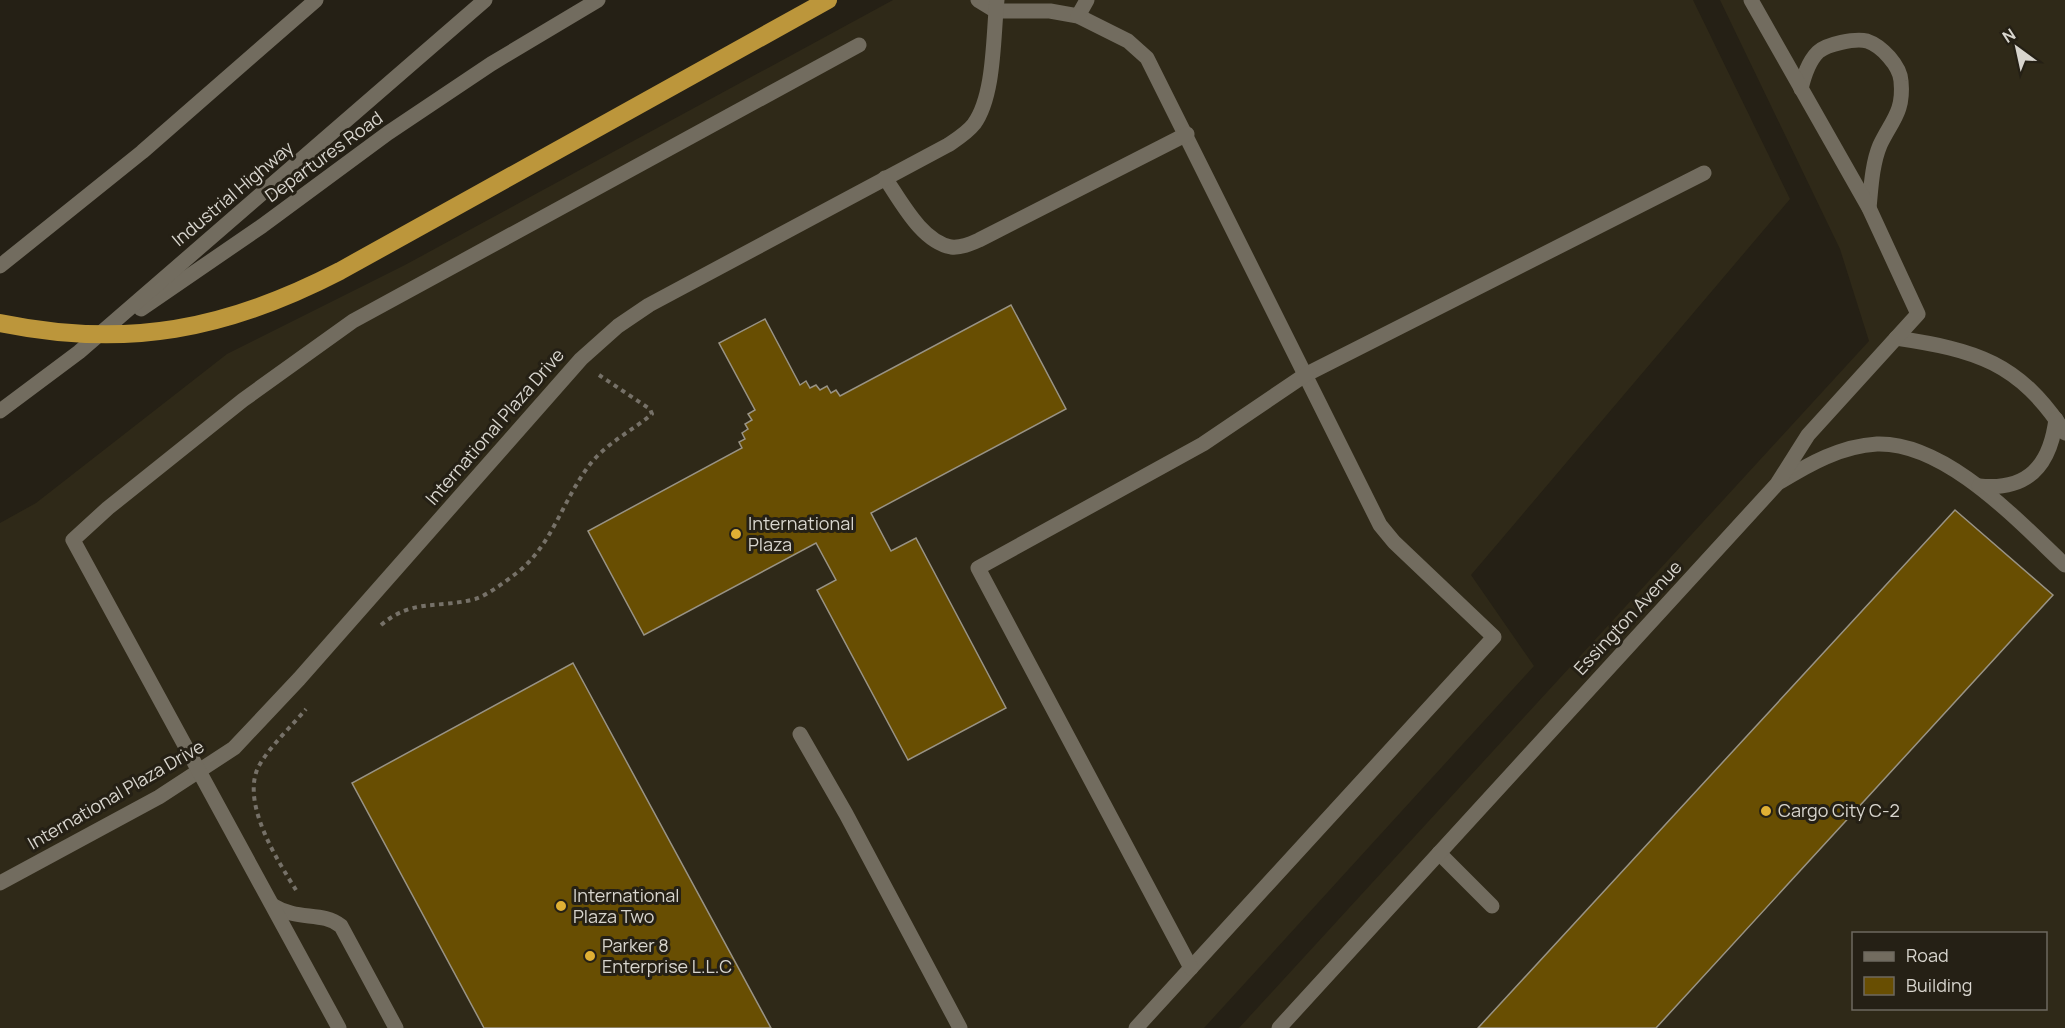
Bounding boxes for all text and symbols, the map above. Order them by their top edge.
north arrow [1987,18,2047,78]
text: N [1998,23,2020,48]
street label: Departures Road [260,105,387,207]
street label: Industrial Highway [167,135,298,251]
street label: International Plaza Drive [420,343,569,510]
place label: International Plaza [748,511,854,556]
marker: International Plaza [729,527,743,541]
street label: Essington Avenue [1568,555,1687,680]
street label: International Plaza Drive [23,734,208,854]
place label: Cargo City C-2 [1778,798,1900,822]
marker: Cargo City C-2 [1759,804,1773,818]
place label: International Plaza Two [573,883,679,928]
marker: International Plaza Two [554,899,568,913]
legend [1852,932,2047,1010]
place label: Parker 8 Enterprise L.L.C [602,933,732,978]
text: Road [1906,943,1949,967]
marker: Parker 8 Enterprise L.L.C [583,949,597,963]
text: Building [1906,973,1972,997]

